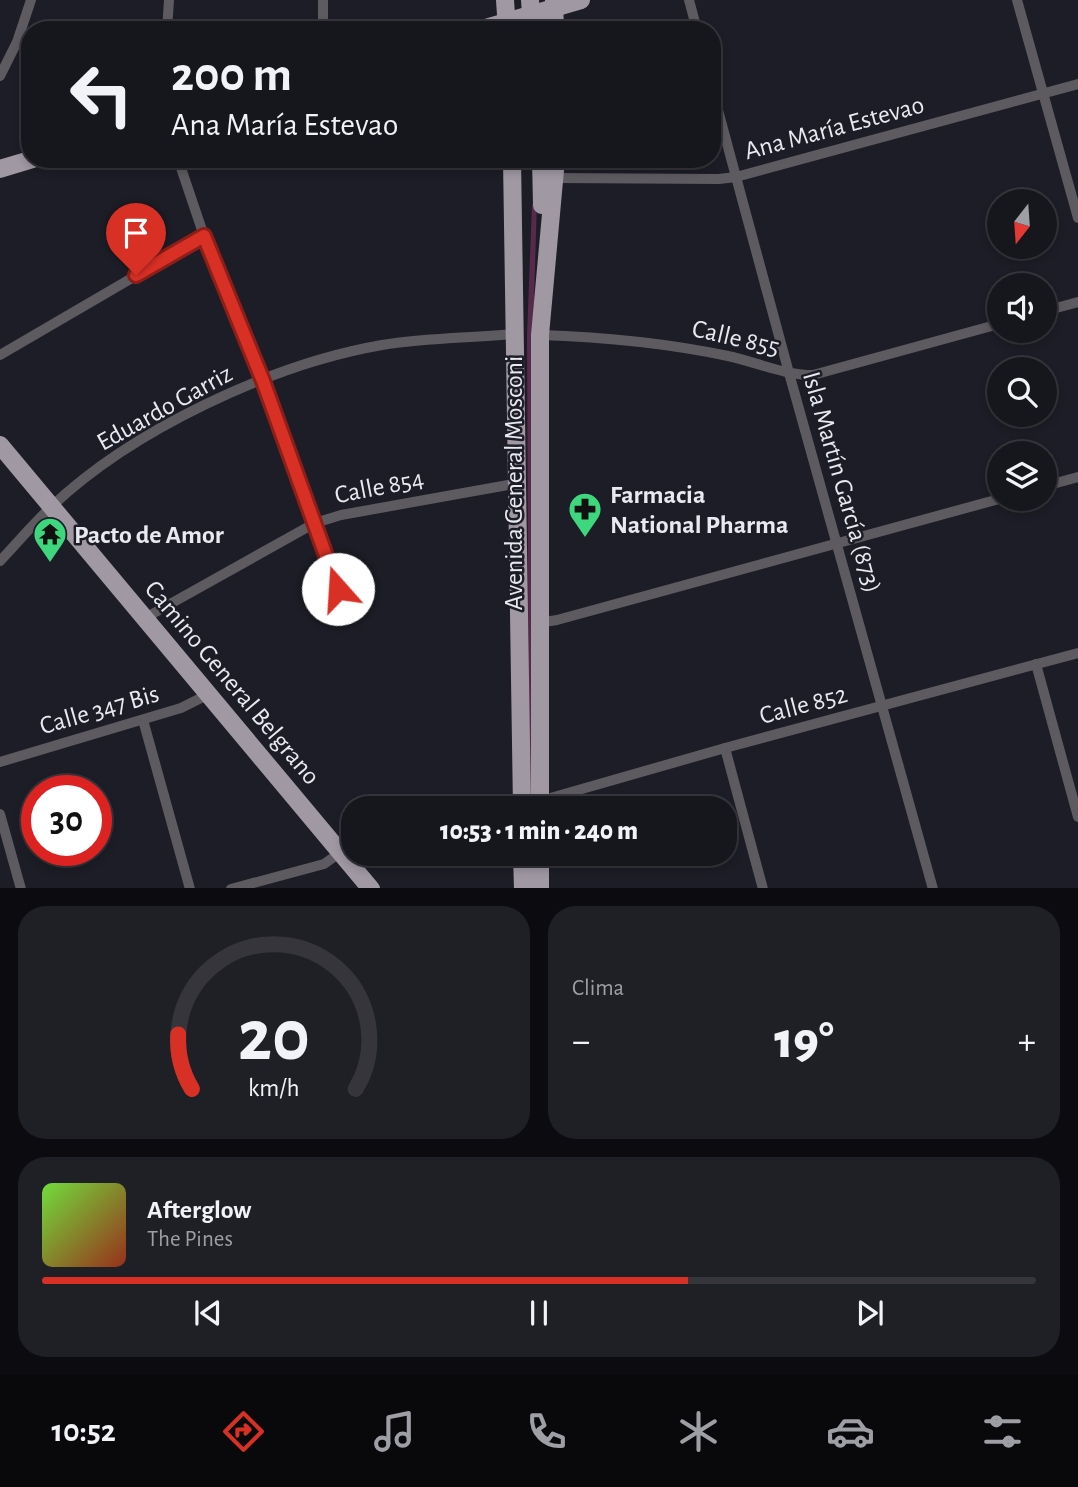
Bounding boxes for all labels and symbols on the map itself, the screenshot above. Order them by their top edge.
street label: Ana María Estevao [742,91,927,164]
north arrow [987,189,1057,259]
pin [106,203,166,275]
street label: Calle 855 [690,315,782,361]
street label: Avenida General Mosconi [501,356,527,610]
street label: Eduardo Garriz [93,360,236,456]
street label: Isla Martín García (873) [798,369,886,596]
street label: Calle 854 [332,466,426,508]
place label: Farmacia National Pharma [610,482,789,538]
pharmacy icon: Farmacia National Pharma [566,490,604,539]
temple icon: Pacto de Amor [31,515,69,564]
place label: Pacto de Amor [74,522,224,548]
position arrow [301,552,375,626]
street label: Camino General Belgrano [140,576,325,789]
street label: Calle 347 Bis [37,681,162,739]
street label: Calle 852 [757,681,850,729]
speed limit sign: 30 [21,775,112,866]

